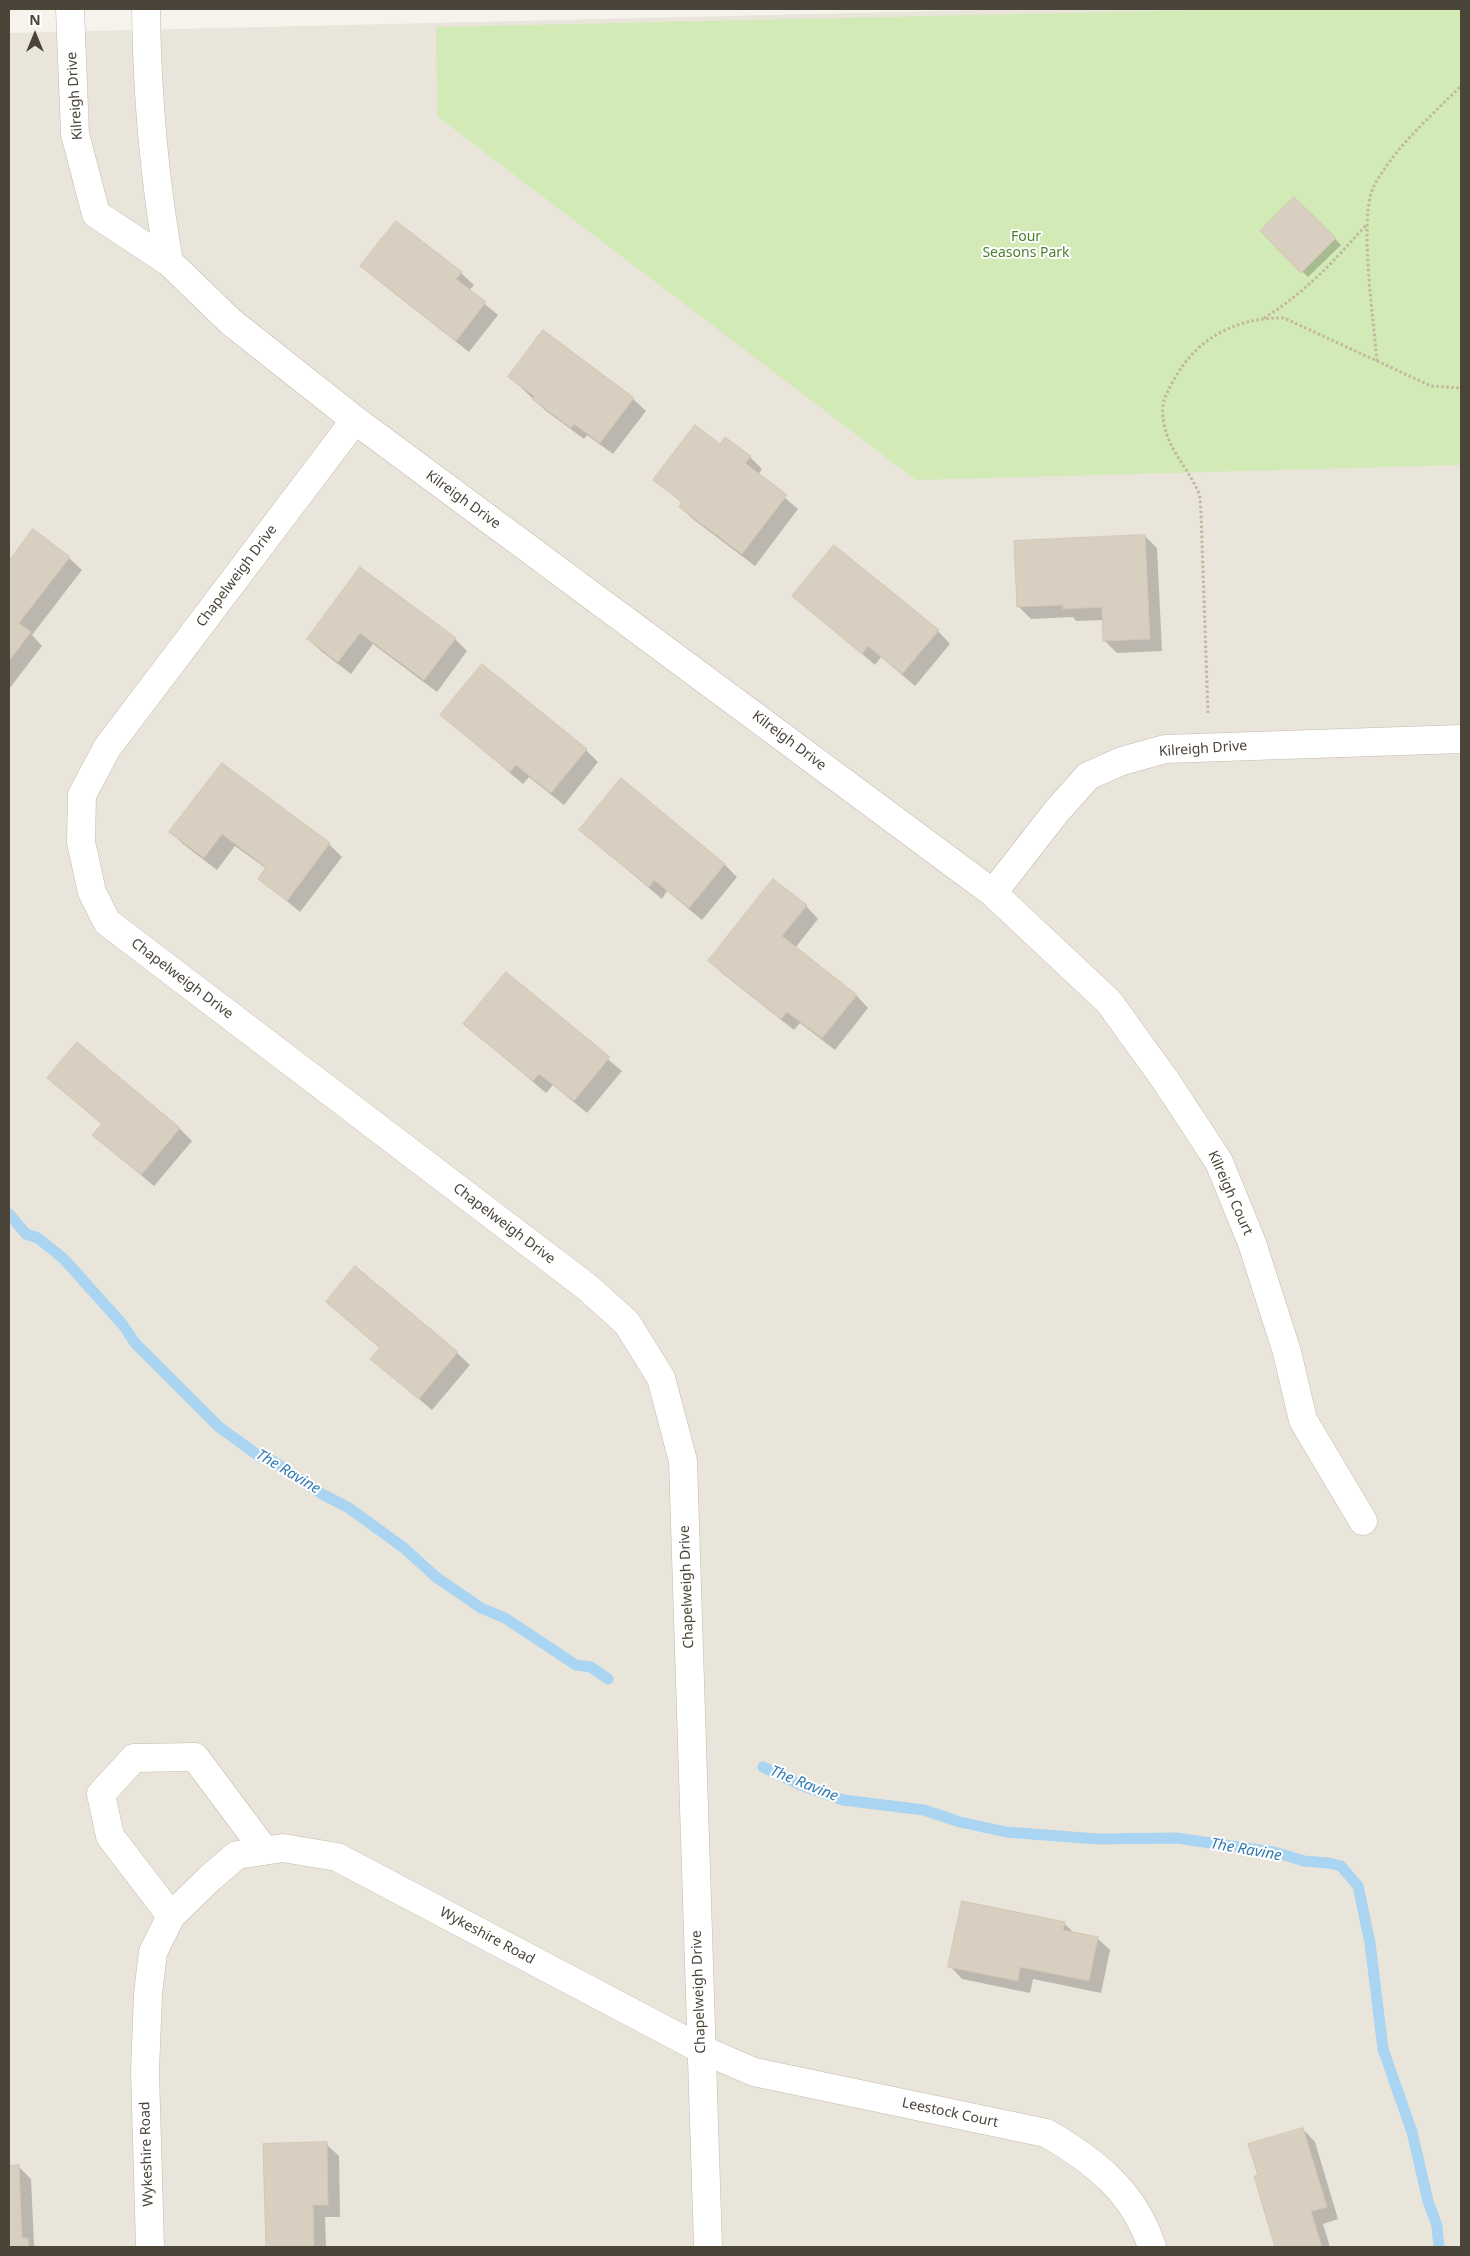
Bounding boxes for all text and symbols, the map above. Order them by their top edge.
north arrow [10,10,60,60]
text: N [29,10,41,29]
street label: Kilreigh Drive [64,51,86,141]
park label: Four Seasons Park [982,229,1070,262]
street label: Kilreigh Drive [422,467,504,533]
street label: Chapelweigh Drive [193,522,281,630]
street label: Kilreigh Drive [749,708,829,774]
street label: Kilreigh Drive [1158,738,1248,760]
street label: Chapelweigh Drive [128,935,236,1023]
street label: Kilreigh Court [1204,1148,1256,1238]
street label: Chapelweigh Drive [450,1180,558,1268]
water label: The Ravine [253,1446,323,1498]
street label: Chapelweigh Drive [676,1525,698,1649]
water label: The Ravine [767,1762,841,1806]
water label: The Ravine [1209,1835,1283,1865]
street label: Wykeshire Road [437,1904,537,1968]
street label: Chapelweigh Drive [688,1930,710,2054]
street label: Leestock Court [900,2095,1000,2131]
street label: Wykeshire Road [137,2101,157,2207]

